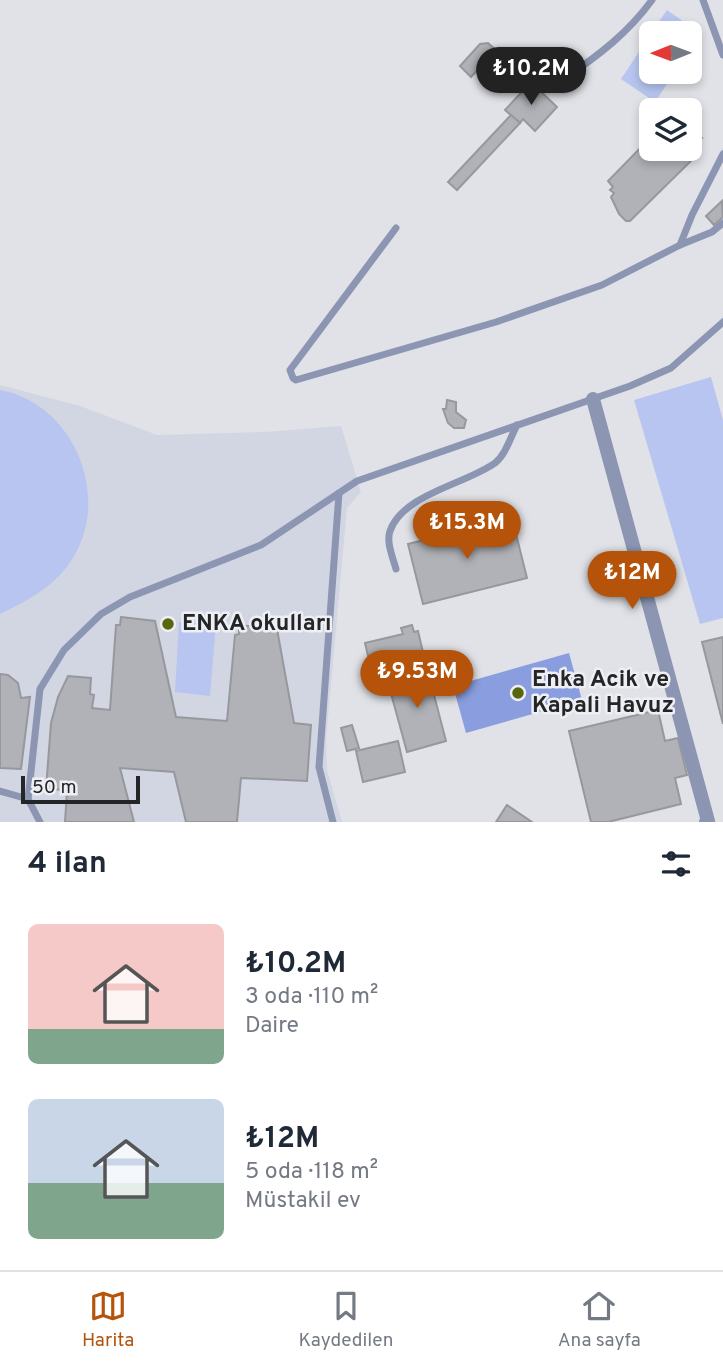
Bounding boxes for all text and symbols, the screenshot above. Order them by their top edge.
north arrow [639,21,702,84]
map controls [639,21,702,161]
pin: ₺10.2M [474,48,588,107]
text: ₺10.2M [492,55,570,84]
button: layers [639,98,702,161]
pin: ₺15.3M [410,502,524,561]
text: ₺15.3M [429,509,505,538]
pin: ₺12M [591,552,673,611]
text: ₺12M [604,559,661,588]
place label: ENKA okulları [182,610,332,639]
marker: ENKA okulları [160,616,176,632]
pin: ₺9.53M [360,650,474,710]
text: ₺9.53M [376,658,458,687]
place label: Enka Acik ve Kapali Havuz [532,666,674,721]
marker: Enka Acik ve Kapali Havuz [510,685,526,701]
scale bar [21,773,140,805]
text: 50 m [32,776,77,800]
icon: filters [657,845,695,883]
text: 4 ilan [28,846,107,883]
text: ₺10.2M [245,946,346,983]
icon: home [84,952,168,1036]
text: 3 oda · 110 m² [245,983,378,1012]
text: Daire [245,1012,299,1041]
text: ₺12M [245,1121,319,1158]
icon: home [84,1127,168,1211]
text: 5 oda · 118 m² [245,1158,378,1187]
text: Müstakil ev [245,1187,361,1216]
tab: Harita [82,1287,134,1353]
tab: Kaydedilen [298,1287,393,1353]
tab: Ana sayfa [558,1287,641,1353]

